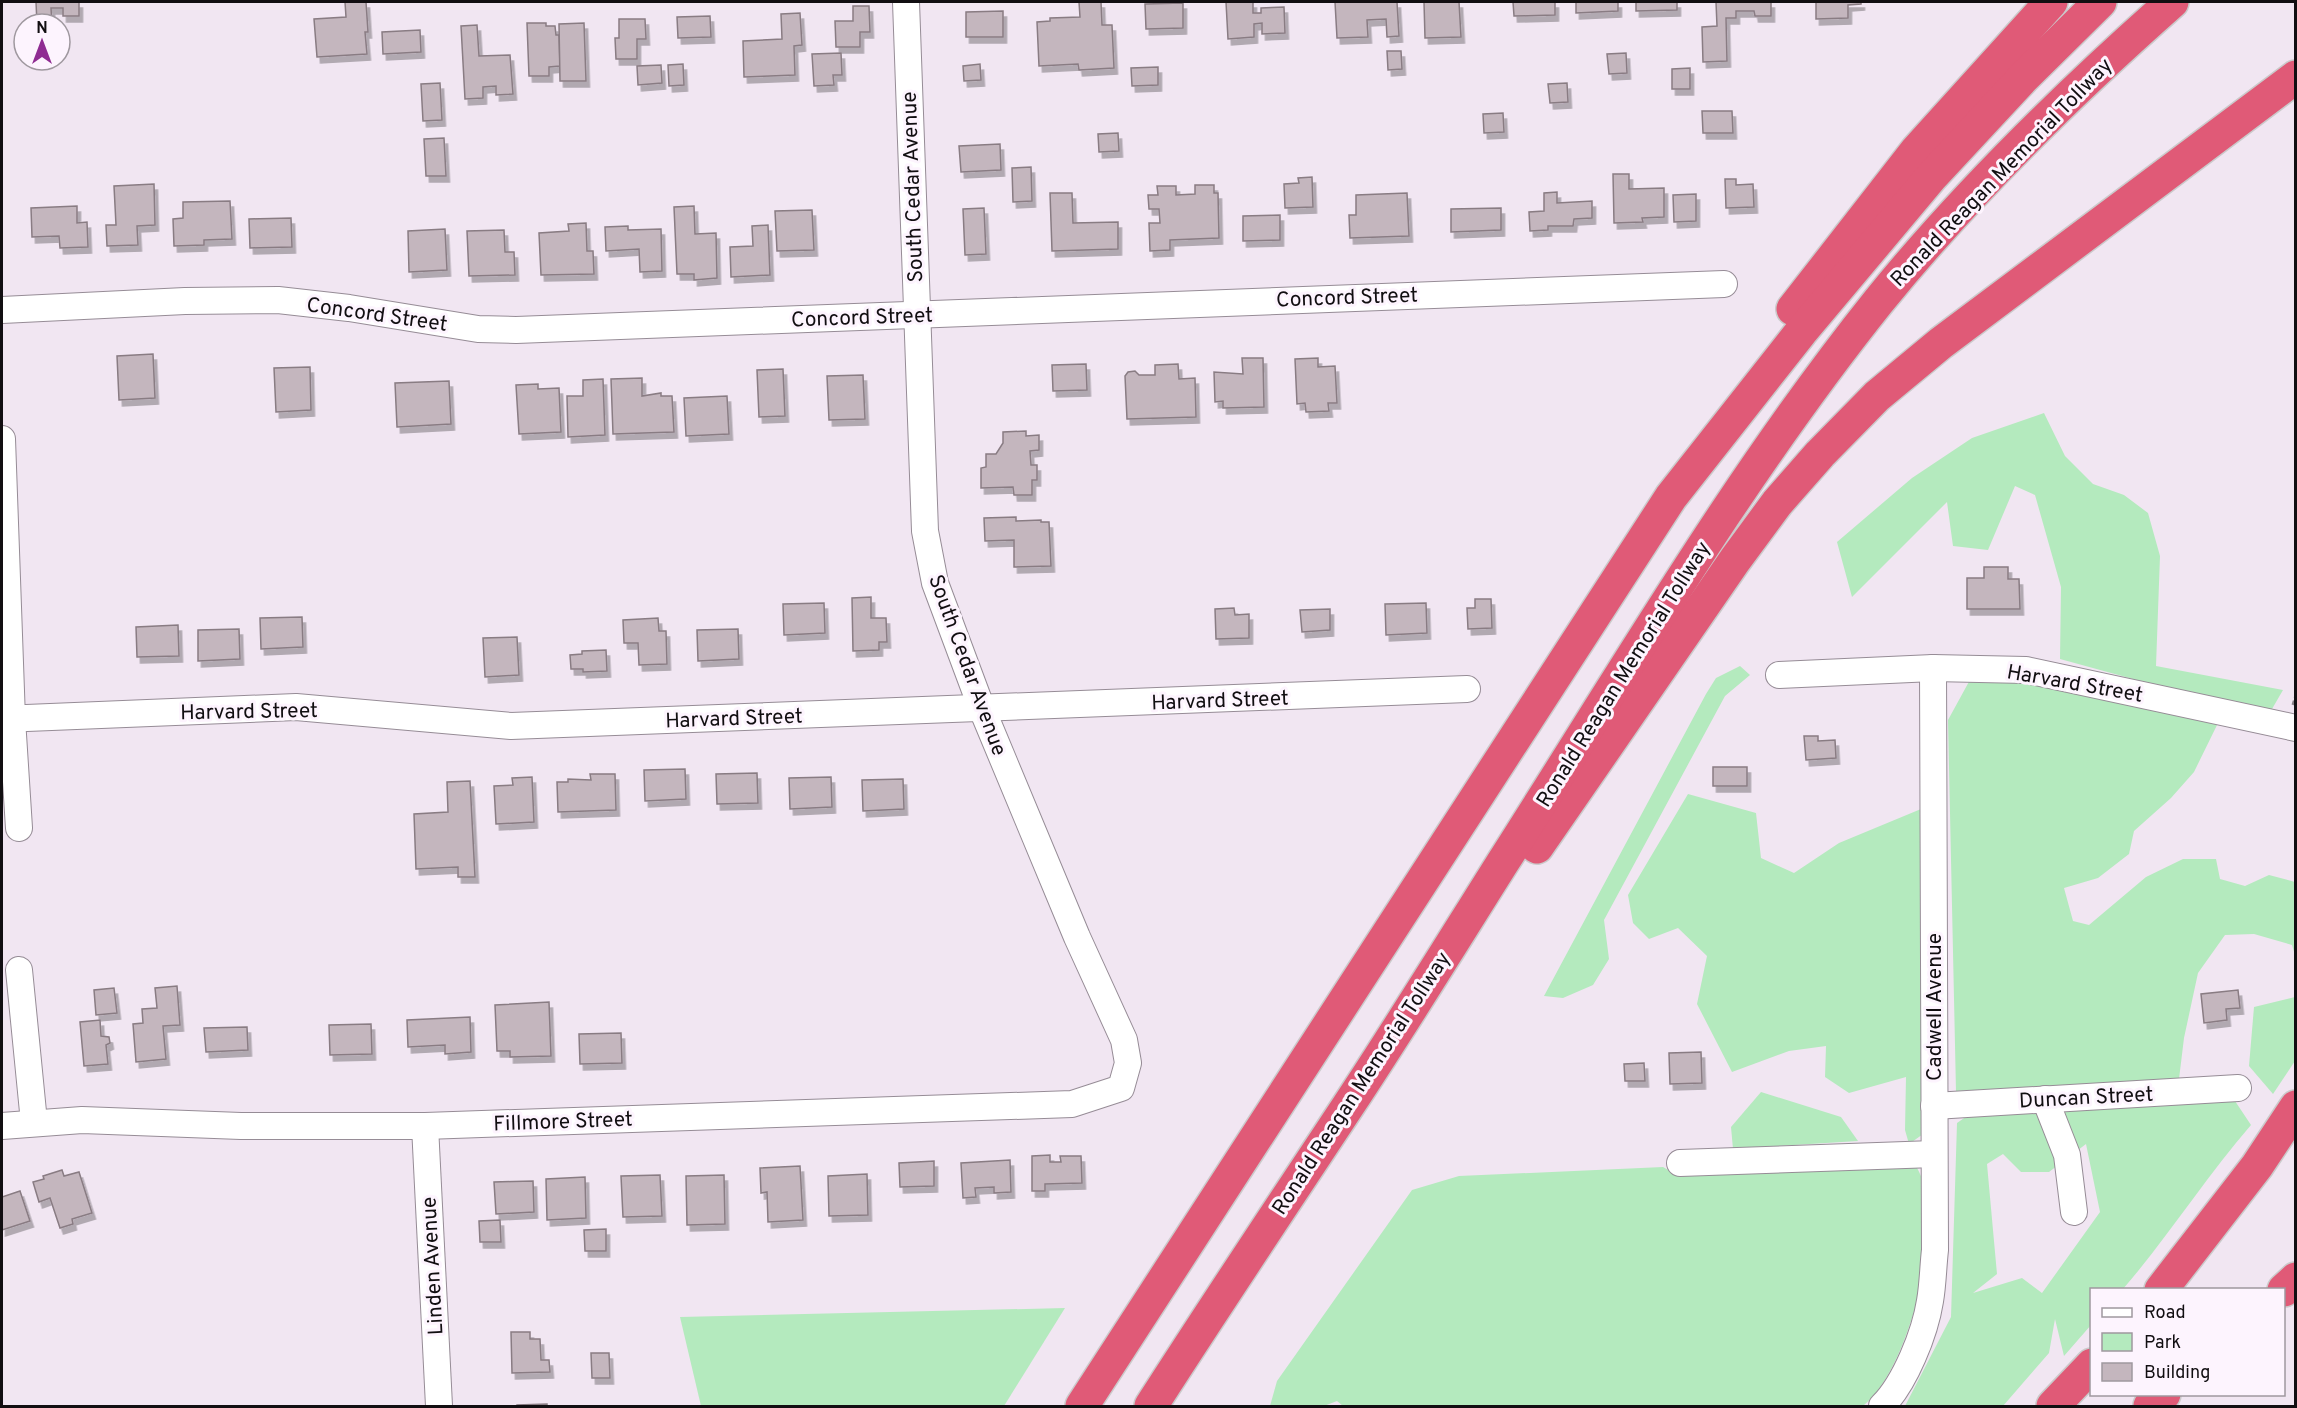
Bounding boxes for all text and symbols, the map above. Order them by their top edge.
north arrow [12,12,72,72]
text: N [36,19,48,39]
street label: Ronald Reagan Memorial Tollway [1885,53,2119,293]
street label: South Cedar Avenue [897,91,930,283]
street label: Concord Street [1276,283,1418,314]
street label: Concord Street [305,292,449,339]
street label: Concord Street [791,303,933,334]
street label: Ronald Reagan Memorial Tollway [1531,537,1717,813]
street label: South Cedar Avenue [921,571,1012,760]
street label: Harvard Street [2005,659,2145,710]
street label: Harvard Street [1151,686,1289,717]
street label: Harvard Street [180,698,318,727]
street label: Harvard Street [665,704,803,735]
street label: Cadwell Avenue [1922,933,1949,1081]
street label: Ronald Reagan Memorial Tollway [1267,947,1458,1221]
street label: Duncan Street [2018,1081,2154,1116]
street label: Fillmore Street [493,1107,633,1138]
street label: Linden Avenue [416,1196,451,1336]
legend [2090,1288,2285,1396]
text: Road [2144,1302,2186,1325]
text: Park [2144,1332,2181,1355]
text: Building [2144,1362,2210,1385]

